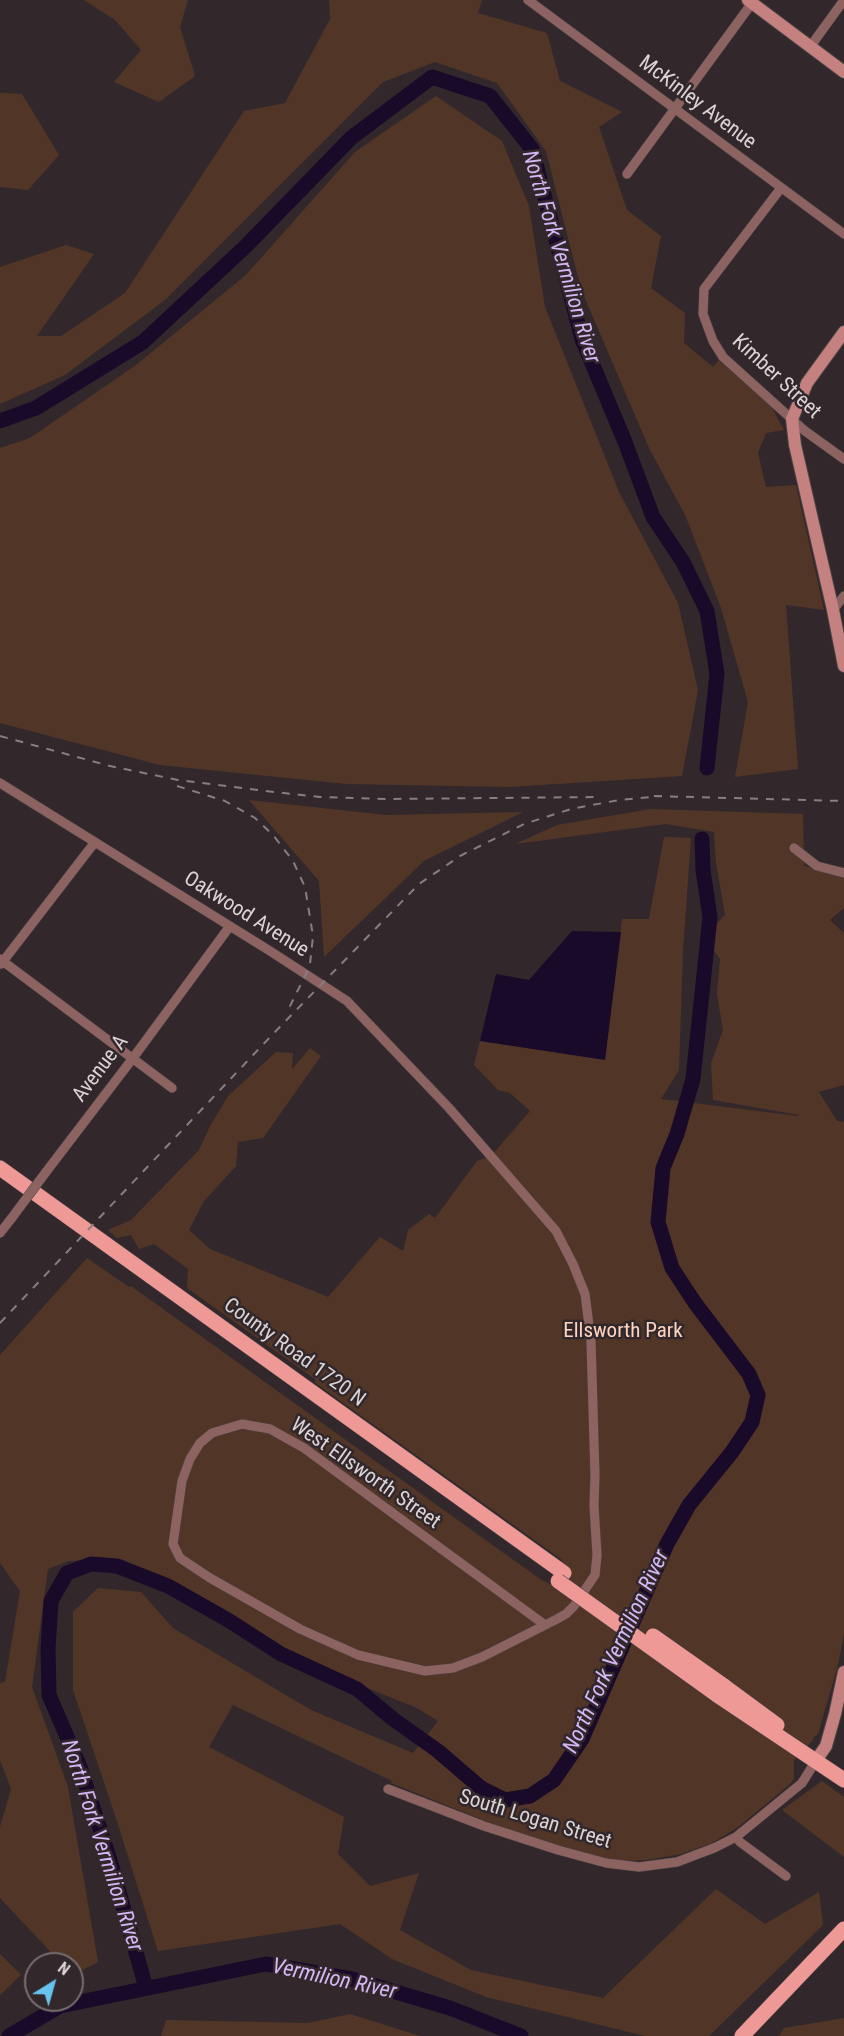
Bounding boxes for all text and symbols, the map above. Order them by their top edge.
street label: McKinley Avenue [633,51,761,155]
water label: North Fork Vermilion River [515,147,605,367]
street label: Kimber Street [726,329,826,425]
street label: Oakwood Avenue [179,867,313,963]
street label: Avenue A [68,1031,134,1107]
street label: County Road 1720 N [218,1293,370,1413]
park label: Ellsworth Park [563,1319,683,1345]
street label: West Ellsworth Street [285,1413,445,1535]
water label: North Fork Vermilion River [558,1546,676,1758]
water label: North Fork Vermilion River [54,1737,148,1955]
street label: South Logan Street [456,1785,614,1855]
north arrow [24,1952,84,2012]
water label: Vermilion River [269,1954,399,2006]
text: N [54,1958,74,1979]

